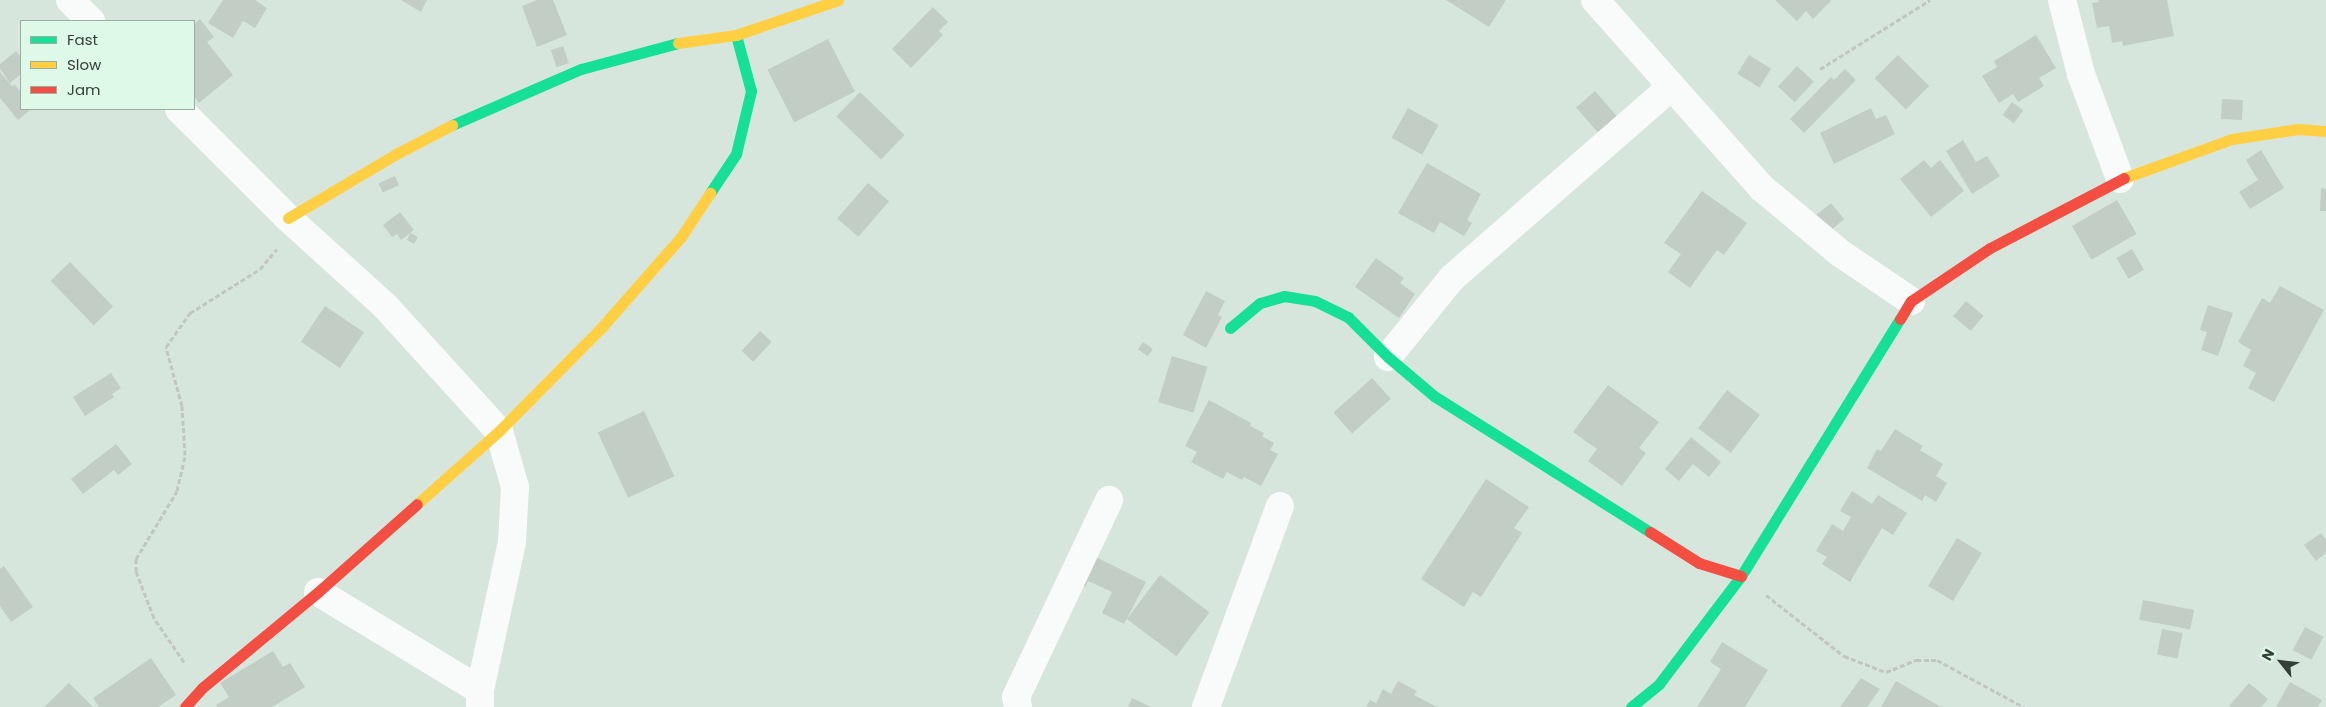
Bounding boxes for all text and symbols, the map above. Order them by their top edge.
legend [20,20,195,110]
text: Fast [67,29,98,50]
text: Slow [67,54,101,75]
text: Jam [67,79,101,100]
north arrow [2256,637,2306,687]
text: N [2257,645,2279,664]

